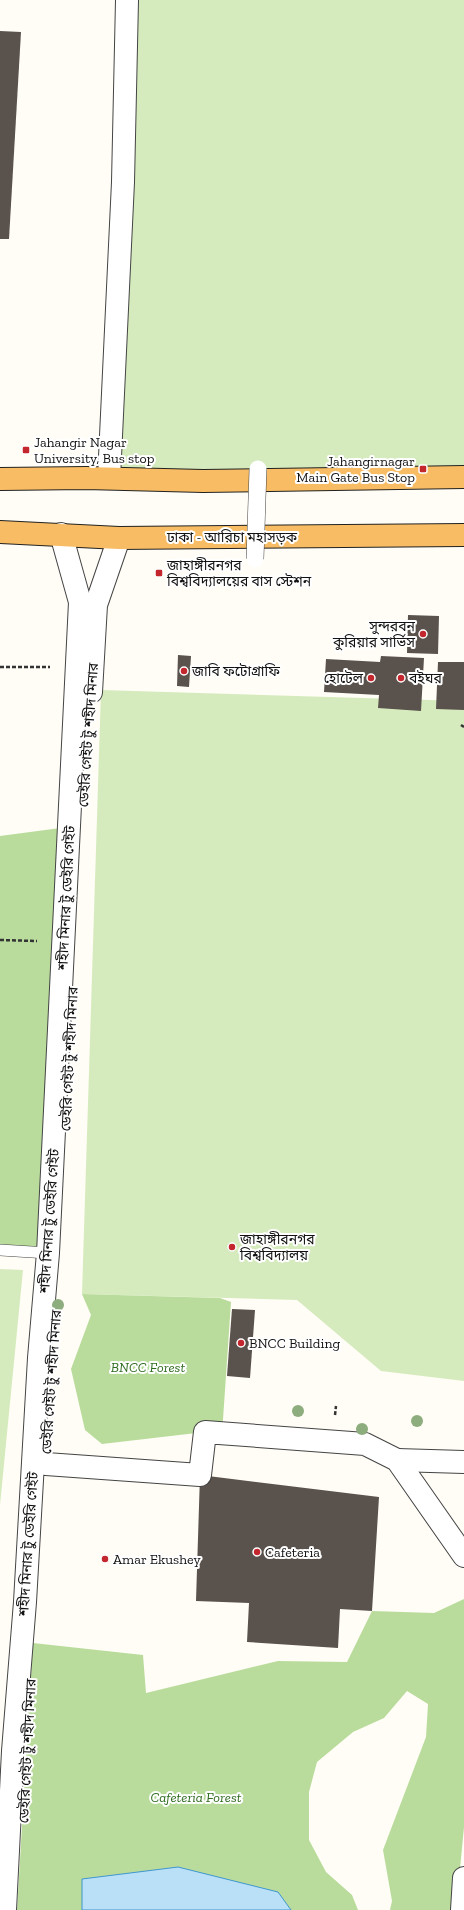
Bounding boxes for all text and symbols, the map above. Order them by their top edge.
place label: Jahangir Nagar University, Bus stop [34,434,155,467]
marker: Jahangir Nagar University, Bus stop [21,445,31,455]
place label: Jahangirnagar Main Gate Bus Stop [296,453,415,486]
marker: Jahangirnagar Main Gate Bus Stop [418,464,428,474]
street label: ঢাকা - আরিচা মহাসড়ক [166,529,298,546]
place label: জাহাঙ্গীরনগর বিশ্ববিদ্যালয়ের বাস স্টেশন [166,557,312,590]
marker: জাহাঙ্গীরনগর বিশ্ববিদ্যালয়ের বাস স্টেশন [154,568,164,578]
place label: সুন্দরবন কুরিয়ার সার্ভিস [332,618,416,651]
marker: সুন্দরবন কুরিয়ার সার্ভিস [418,629,428,639]
street label: ডেইরি গেইট টু শহীদ মিনার [75,662,102,808]
place label: জাবি ফটোগ্রাফি [191,663,280,680]
marker: জাবি ফটোগ্রাফি [179,666,189,676]
place label: হোটেল [324,670,364,687]
place label: বইঘর [408,670,443,687]
marker: হোটেল [366,673,376,683]
marker: বইঘর [396,673,406,683]
street label: শহীদ মিনার টু ডেইরি গেইট [54,825,79,972]
street label: ডেইরি গেইট টু শহীদ মিনার [57,986,82,1132]
street label: শহীদ মিনার টু ডেইরি গেইট [36,1148,63,1295]
place label: জাহাঙ্গীরনগর বিশ্ববিদ্যালয় [239,1231,315,1264]
marker: জাহাঙ্গীরনগর বিশ্ববিদ্যালয় [227,1242,237,1252]
street label: ডেইরি গেইট টু শহীদ মিনার [38,1309,65,1455]
place label: BNCC Building [249,1335,340,1352]
marker: BNCC Building [236,1338,246,1348]
park label: BNCC Forest [111,1359,185,1376]
street label: শহীদ মিনার টু ডেইরি গেইট [15,1471,42,1618]
place label: Cafeteria [265,1544,320,1561]
marker: Cafeteria [252,1547,262,1557]
place label: Amar Ekushey [113,1551,201,1568]
marker: Amar Ekushey [100,1554,110,1564]
street label: ডেইরি গেইট টু শহীদ মিনার [15,1678,40,1824]
park label: Cafeteria Forest [150,1789,242,1806]

